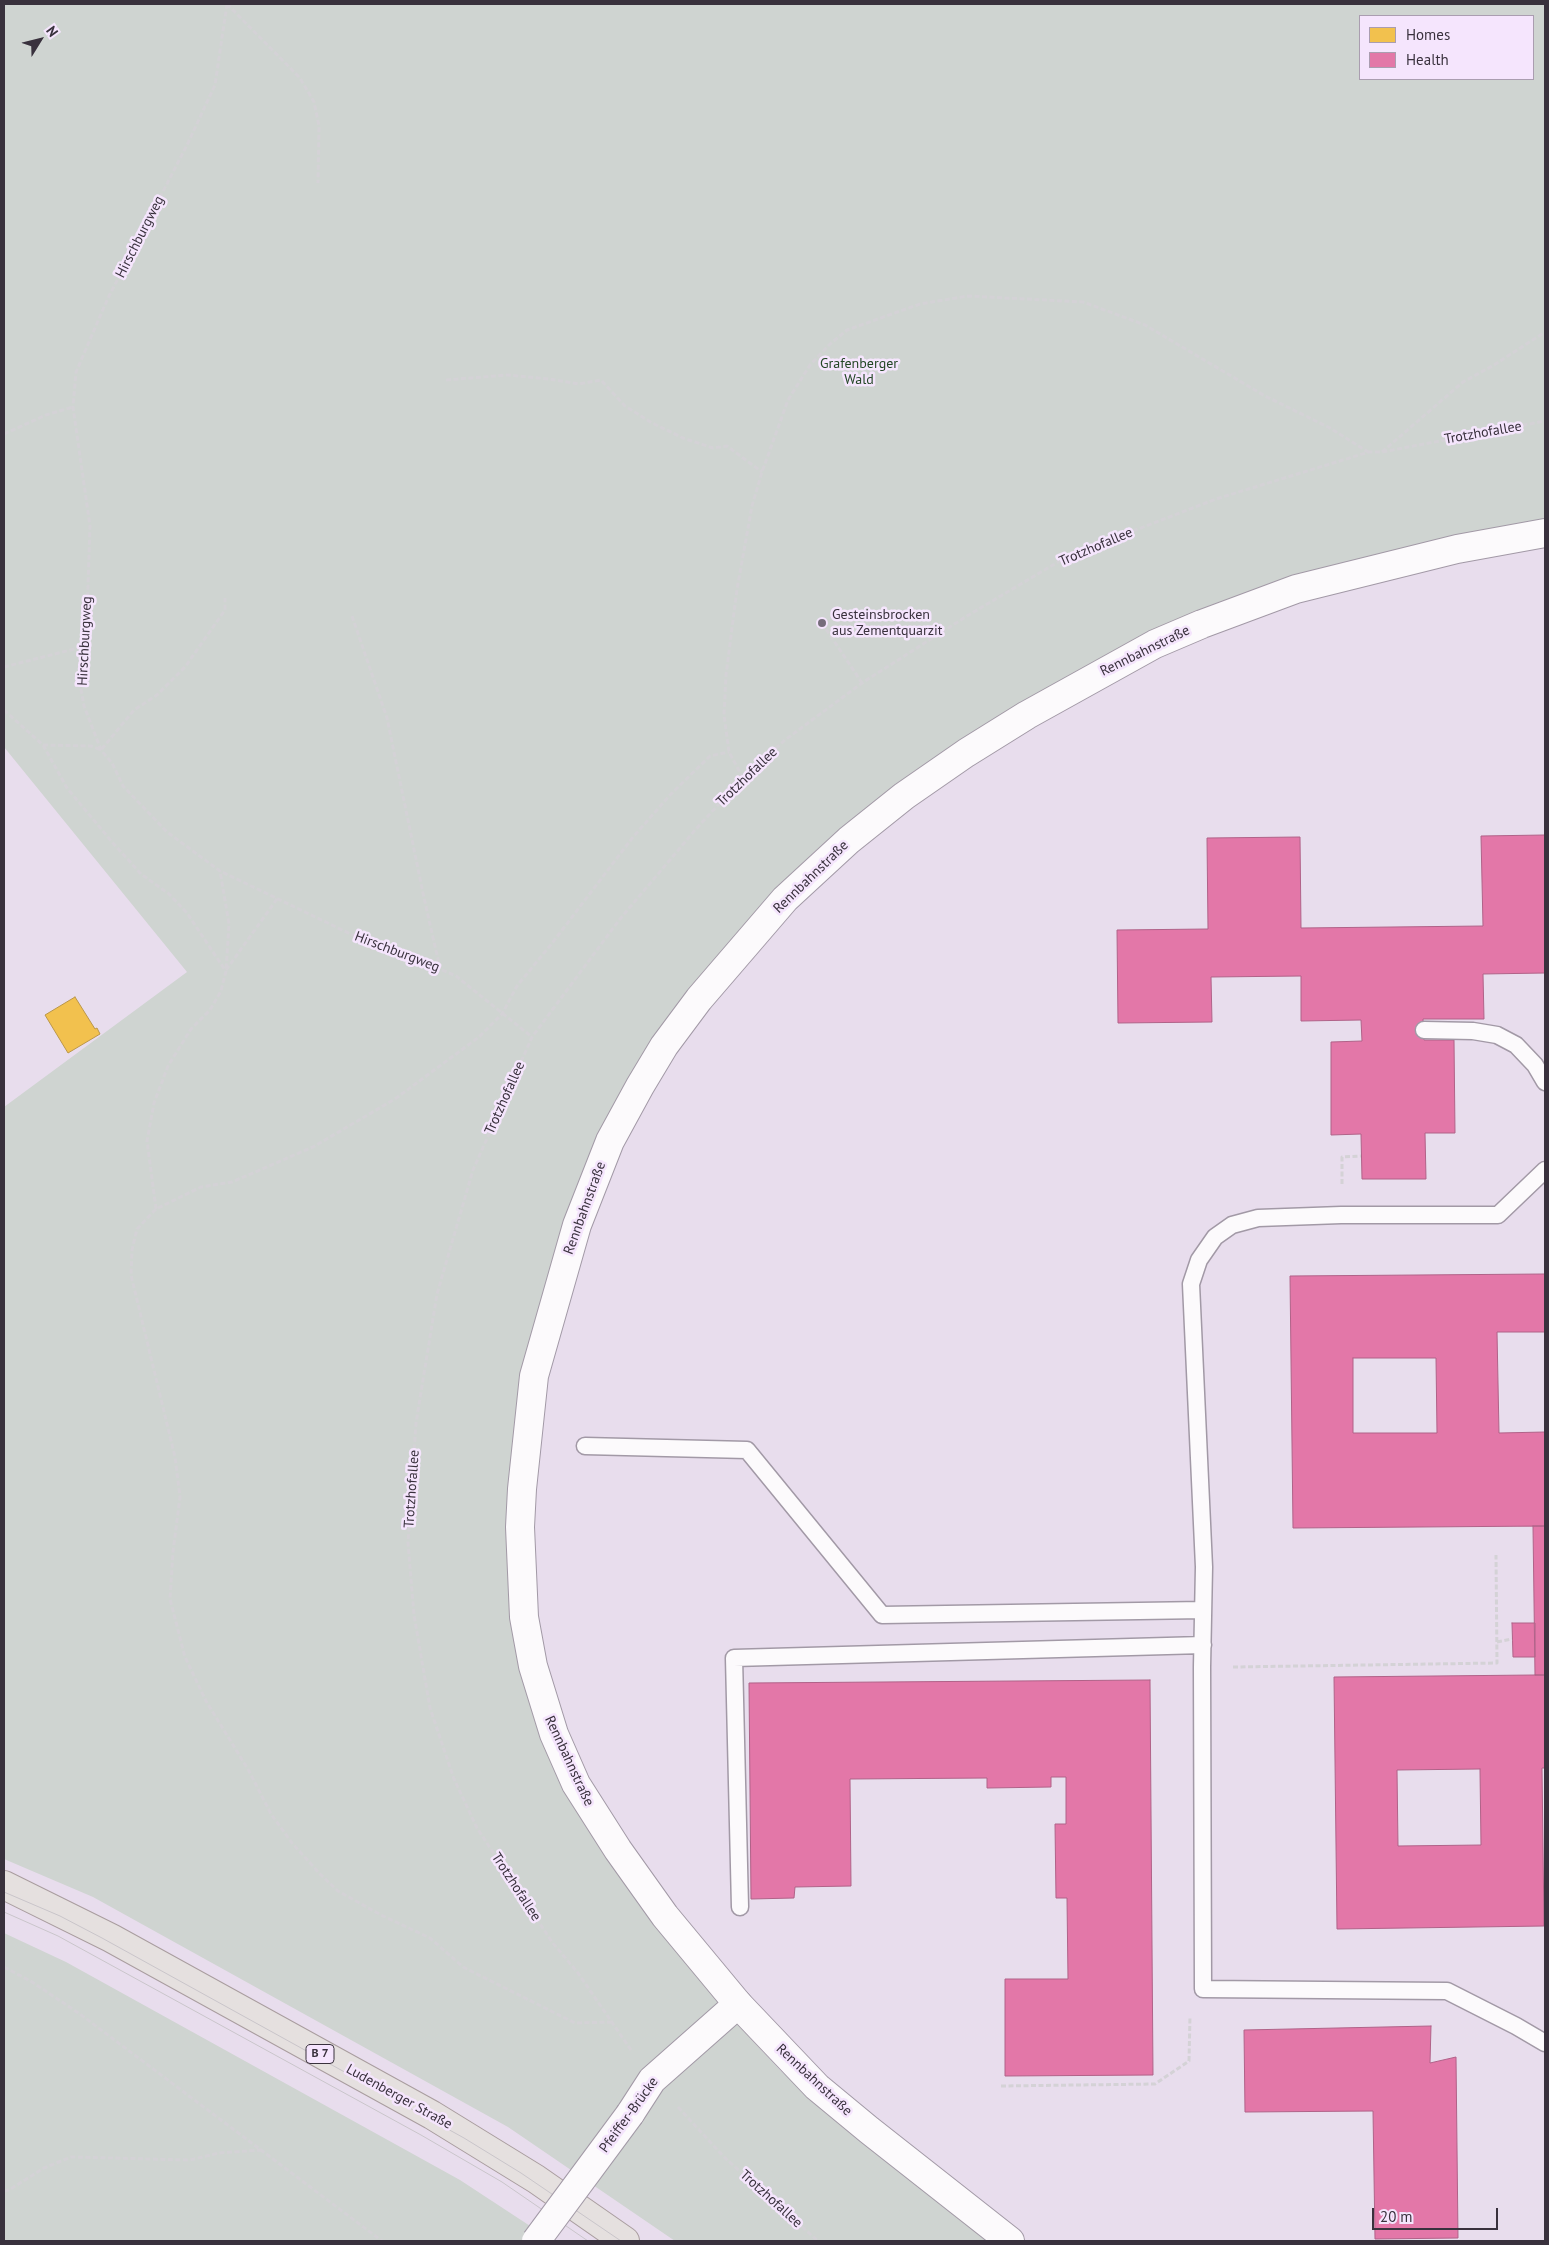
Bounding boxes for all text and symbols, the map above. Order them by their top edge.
north arrow [15,15,65,65]
legend [1359,15,1534,80]
text: N [42,22,62,40]
text: Homes [1406,25,1450,44]
text: Health [1406,50,1449,69]
street label: Hirschburgweg [112,193,168,281]
park label: Grafenberger Wald [820,356,898,388]
street label: Trotzhofallee [1443,418,1523,448]
street label: Trotzhofallee [1057,524,1135,570]
street label: Hirschburgweg [74,596,96,686]
place label: Gesteinsbrocken aus Zementquarzit [832,607,942,640]
marker: Gesteinsbrocken aus Zementquarzit [816,617,828,629]
street label: Rennbahnstraße [1097,622,1193,680]
street label: Trotzhofallee [713,744,781,810]
street label: Rennbahnstraße [770,837,852,917]
street label: Hirschburgweg [352,928,442,976]
street label: Trotzhofallee [481,1059,529,1137]
street label: Rennbahnstraße [560,1159,610,1257]
street label: Trotzhofallee [401,1449,423,1529]
street label: Rennbahnstraße [541,1713,597,1809]
street label: Trotzhofallee [488,1850,544,1924]
street label: Rennbahnstraße [773,2041,855,2119]
road number: B 7 [306,2045,334,2064]
street label: Ludenberger Straße [343,2061,455,2133]
street label: Pfeiffer-Brücke [596,2074,662,2156]
street label: Trotzhofallee [736,2167,806,2231]
scale bar [1374,2198,1500,2230]
text: 20 m [1380,2207,1413,2226]

